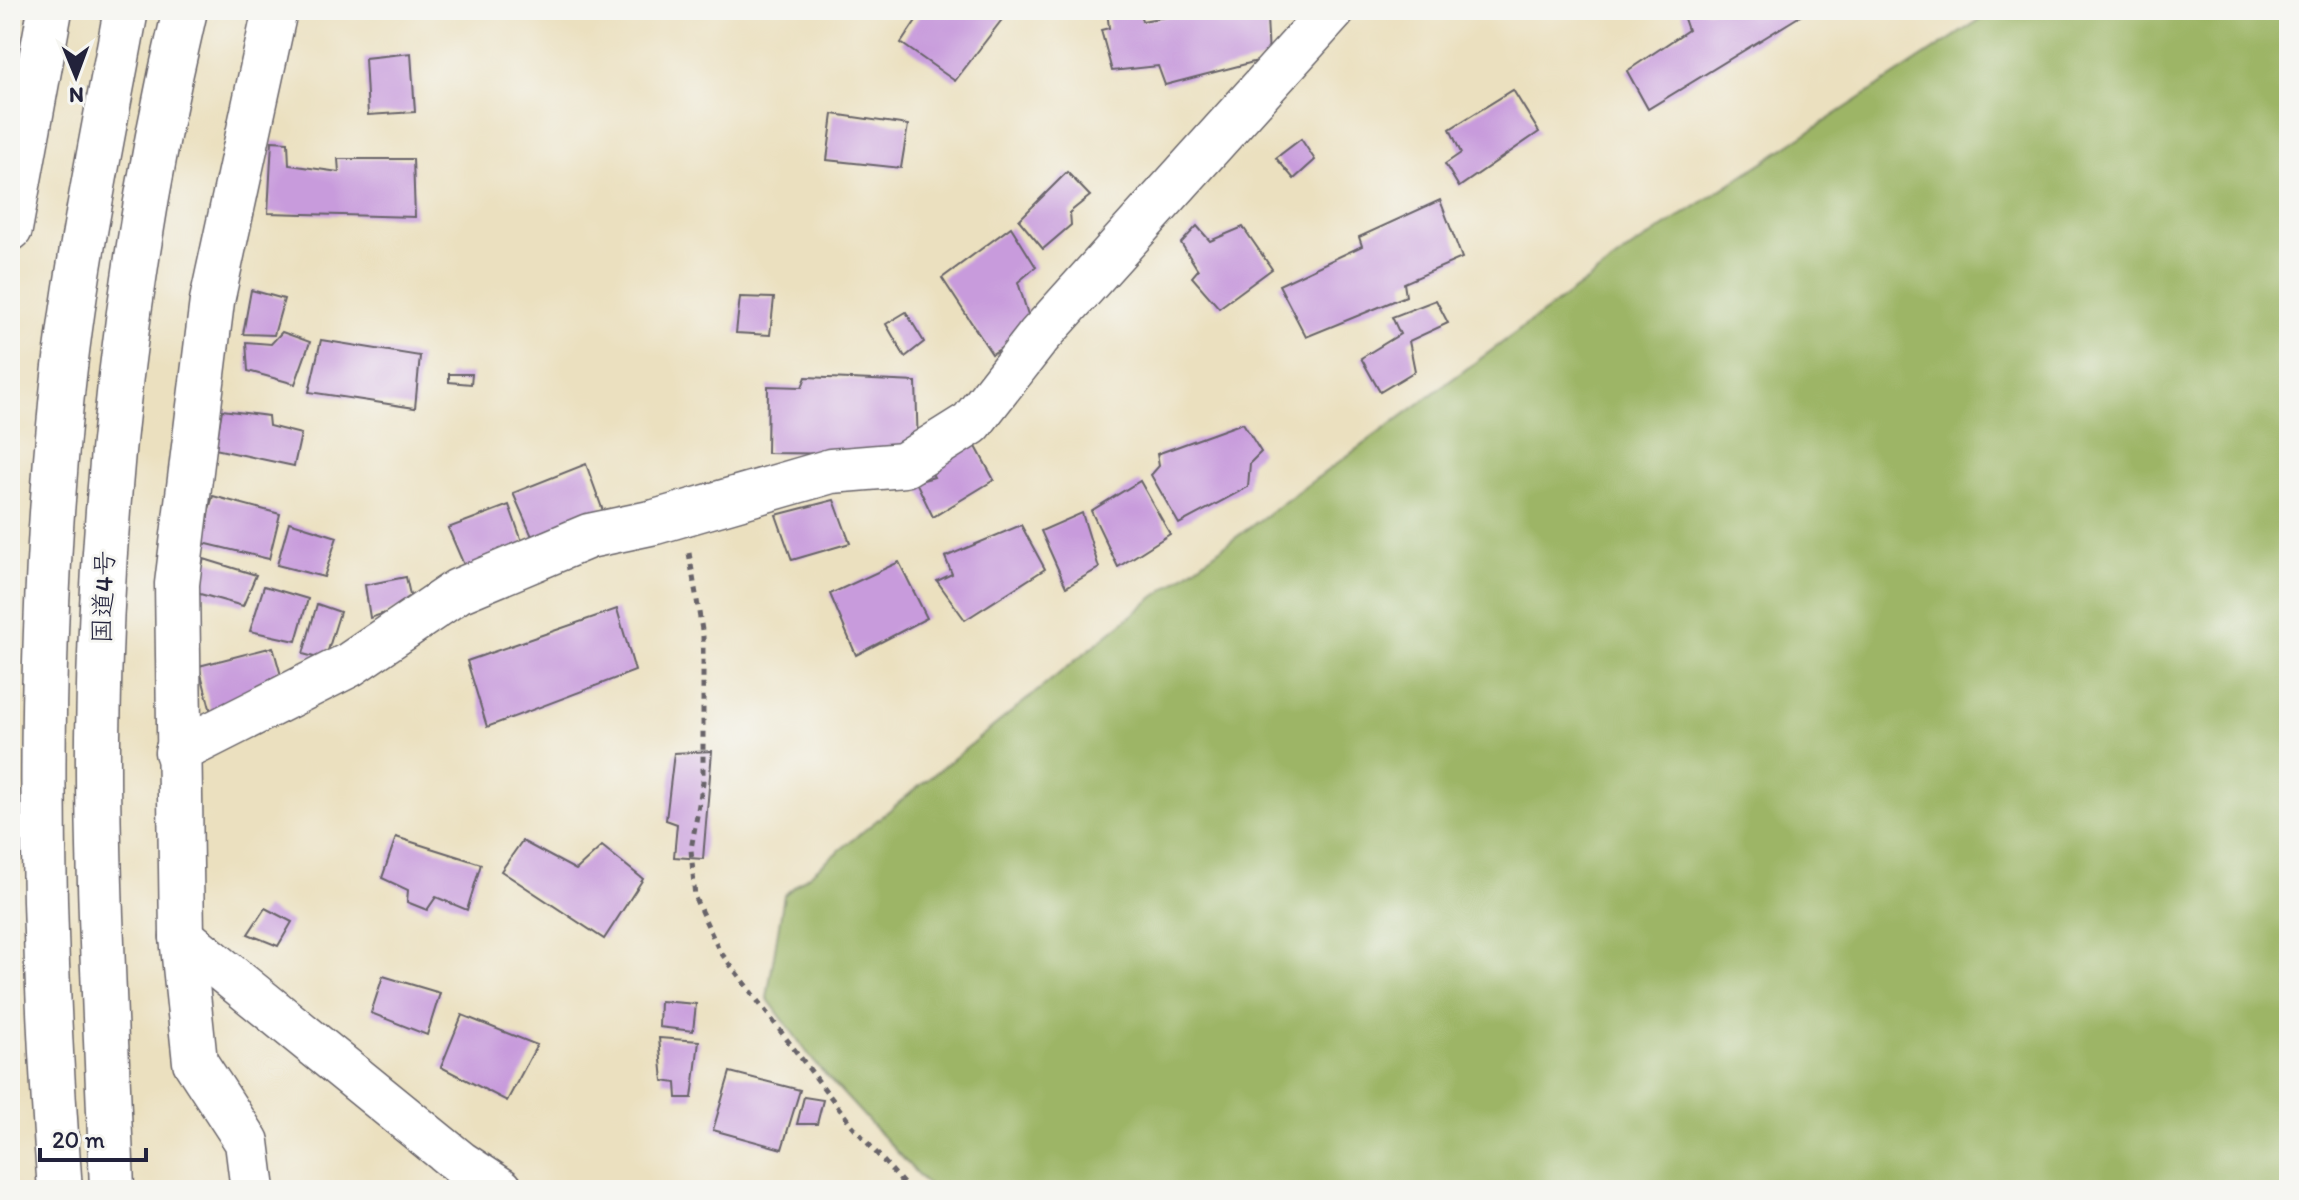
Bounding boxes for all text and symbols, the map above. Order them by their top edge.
north arrow [36,36,116,116]
text: N [69,82,84,109]
street label: 国道4号 [85,550,121,644]
scale bar [40,1112,146,1162]
text: 20 m [52,1125,105,1154]

